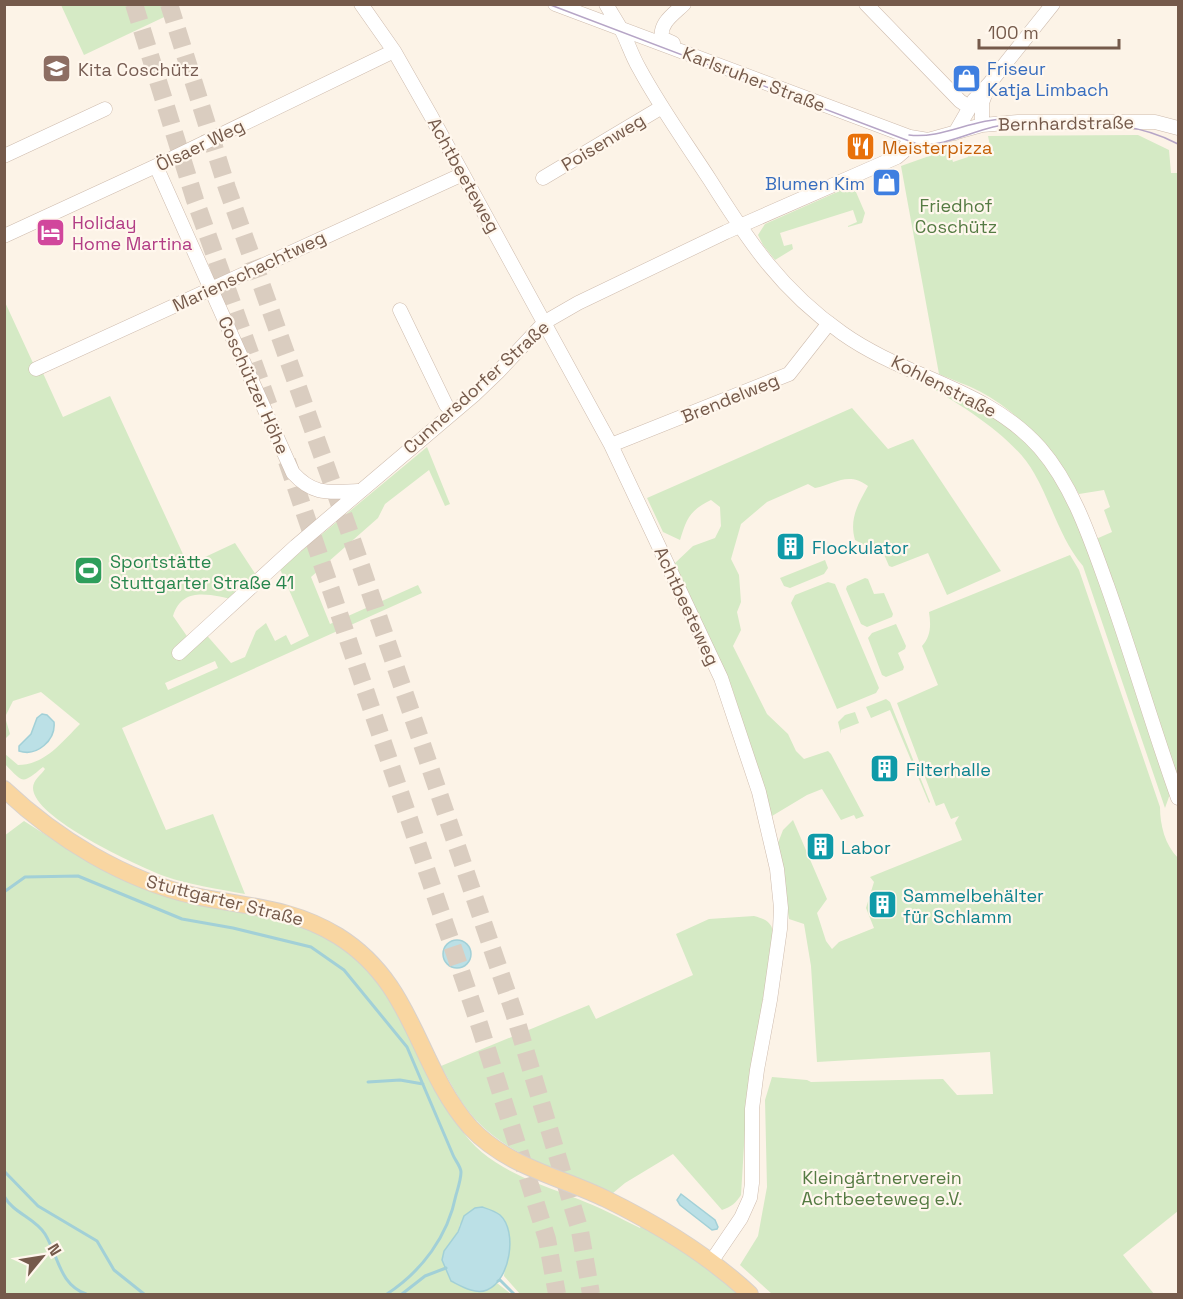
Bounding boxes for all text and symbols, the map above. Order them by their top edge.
scale bar [979,12,1118,50]
text: 100 m [988,21,1039,44]
street label: Karlsruher Straße [679,41,829,117]
school or university icon: Kita Coschütz [41,53,73,85]
place label: Friseur Katja Limbach [987,57,1109,101]
place label: Kita Coschütz [78,58,199,81]
shop icon: Friseur Katja Limbach [950,62,982,94]
street label: Poisenweg [557,108,649,176]
street label: Bernhardstraße [998,110,1134,136]
street label: Achtbeeteweg [423,113,505,237]
street label: Ölsaer Weg [152,114,248,176]
restaurant icon: Meisterpizza [845,131,877,163]
place label: Meisterpizza [882,136,992,159]
shop icon: Blumen Kim [870,167,902,199]
place label: Blumen Kim [765,172,865,195]
park label: Friedhof Coschütz [915,194,997,238]
place label: Holiday Home Martina [72,211,192,255]
hotel icon: Holiday Home Martina [35,216,67,248]
street label: Marienschachtweg [169,225,329,317]
street label: Coschützer Höhe [213,312,295,458]
street label: Cunnersdorfer Straße [398,315,554,459]
street label: Kohlenstraße [887,350,1001,422]
street label: Brendelweg [678,368,782,428]
building icon: Flockulator [775,531,807,563]
place label: Flockulator [812,536,909,559]
street label: Achtbeeteweg [649,543,725,669]
place label: Sportstätte Stuttgarter Straße 41 [110,550,294,594]
sports icon: Sportstätte Stuttgarter Straße 41 [73,555,105,587]
building icon: Filterhalle [869,753,901,785]
place label: Filterhalle [906,758,991,781]
building icon: Labor [804,831,836,863]
place label: Labor [841,836,891,859]
street label: Stuttgarter Straße [144,869,306,931]
place label: Sammelbehälter für Schlamm [903,884,1044,928]
building icon: Sammelbehälter für Schlamm [866,889,898,921]
park label: Kleingärtnerverein Achtbeeteweg e.V. [801,1166,963,1210]
north arrow [12,1227,72,1287]
text: N [43,1240,66,1260]

